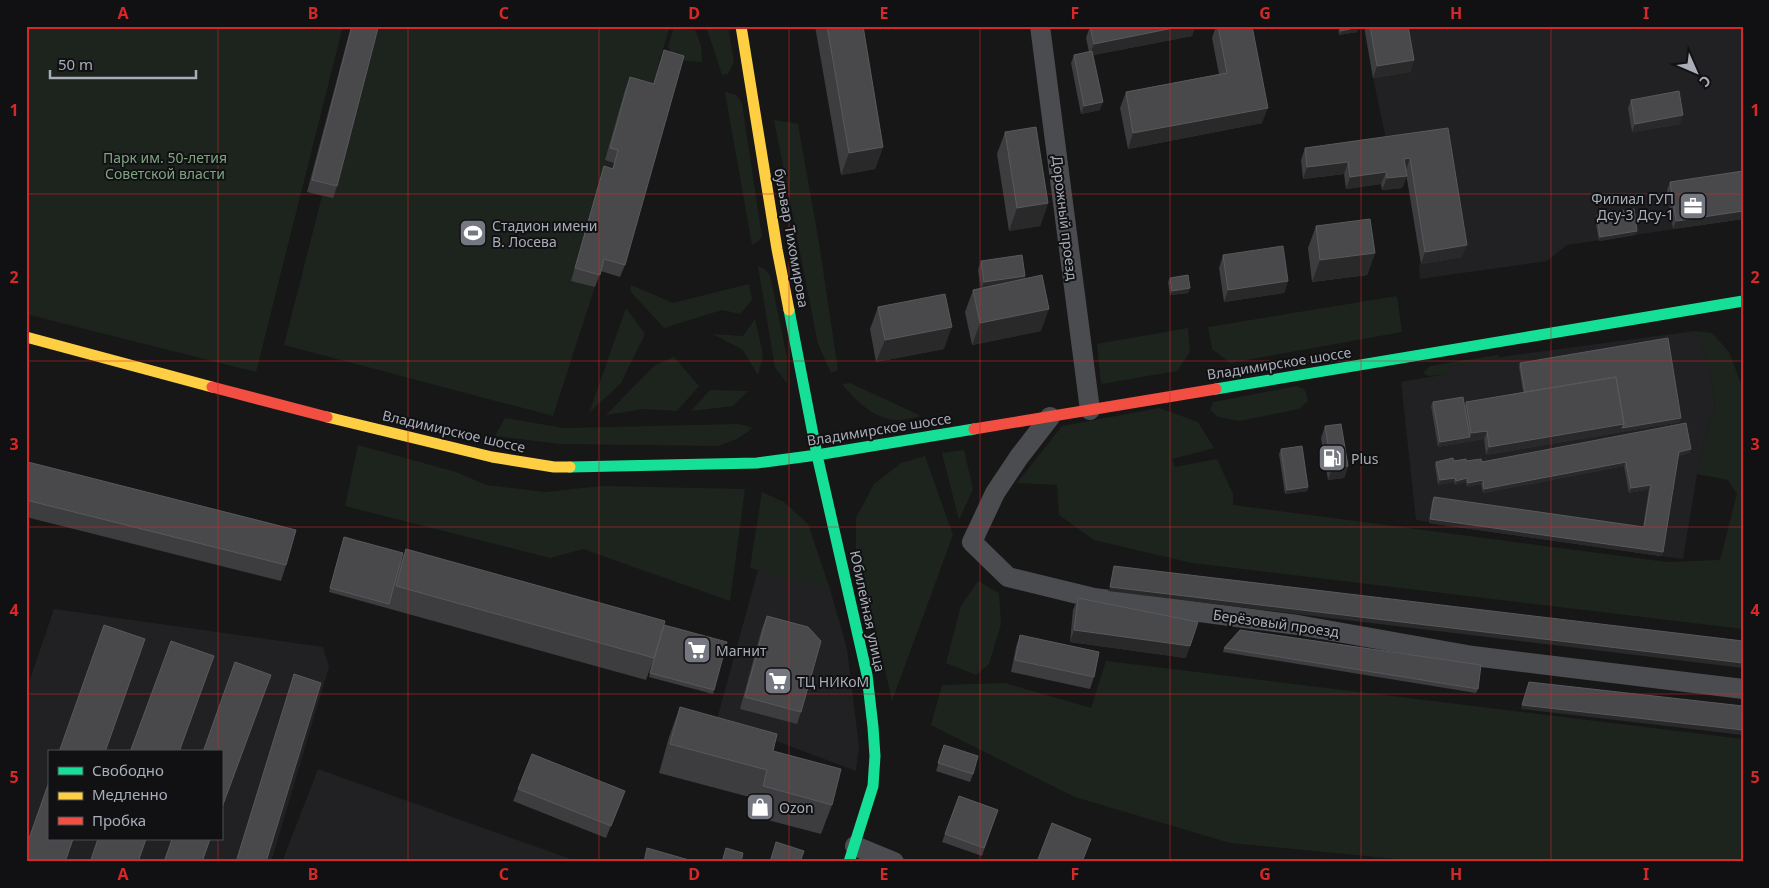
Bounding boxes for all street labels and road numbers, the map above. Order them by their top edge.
street label: Дорожный проезд [1048,155,1082,282]
street label: бульвар Тихомирова [770,167,814,309]
street label: Владимирское шоссе [1205,342,1353,384]
street label: Владимирское шоссе [381,405,528,457]
street label: Владимирское шоссе [805,408,953,450]
street label: Юбилейная улица [846,549,890,673]
street label: Берёзовый проезд [1212,605,1341,641]

